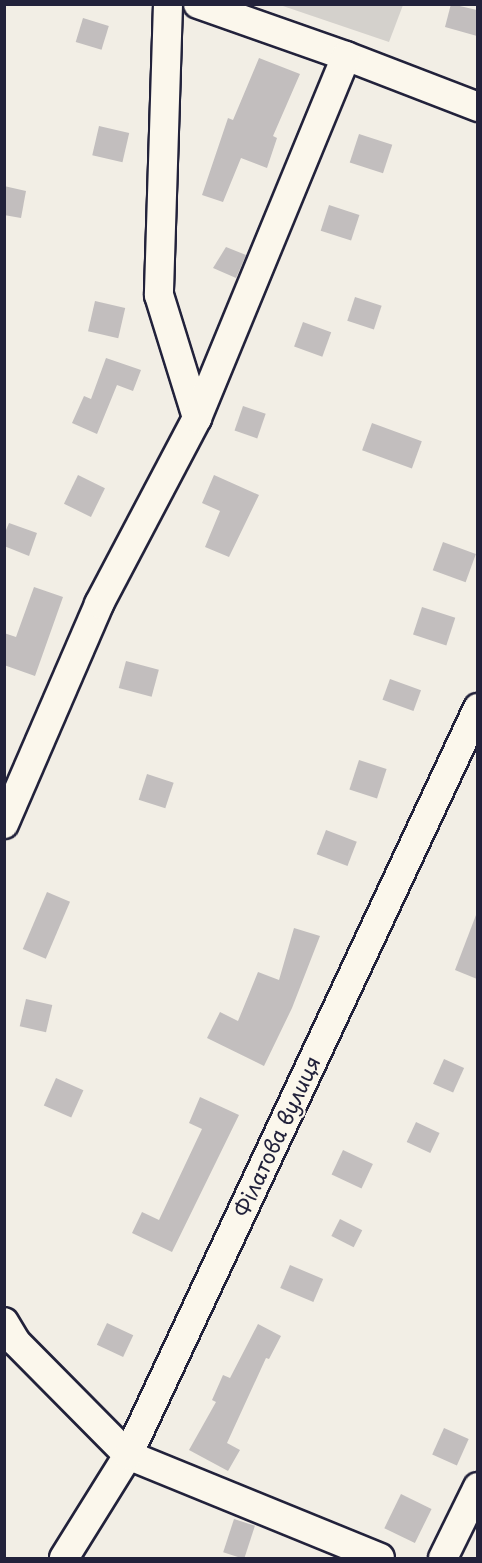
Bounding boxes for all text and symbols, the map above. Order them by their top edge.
street label: Філатова вулиця [228,1051,324,1221]

